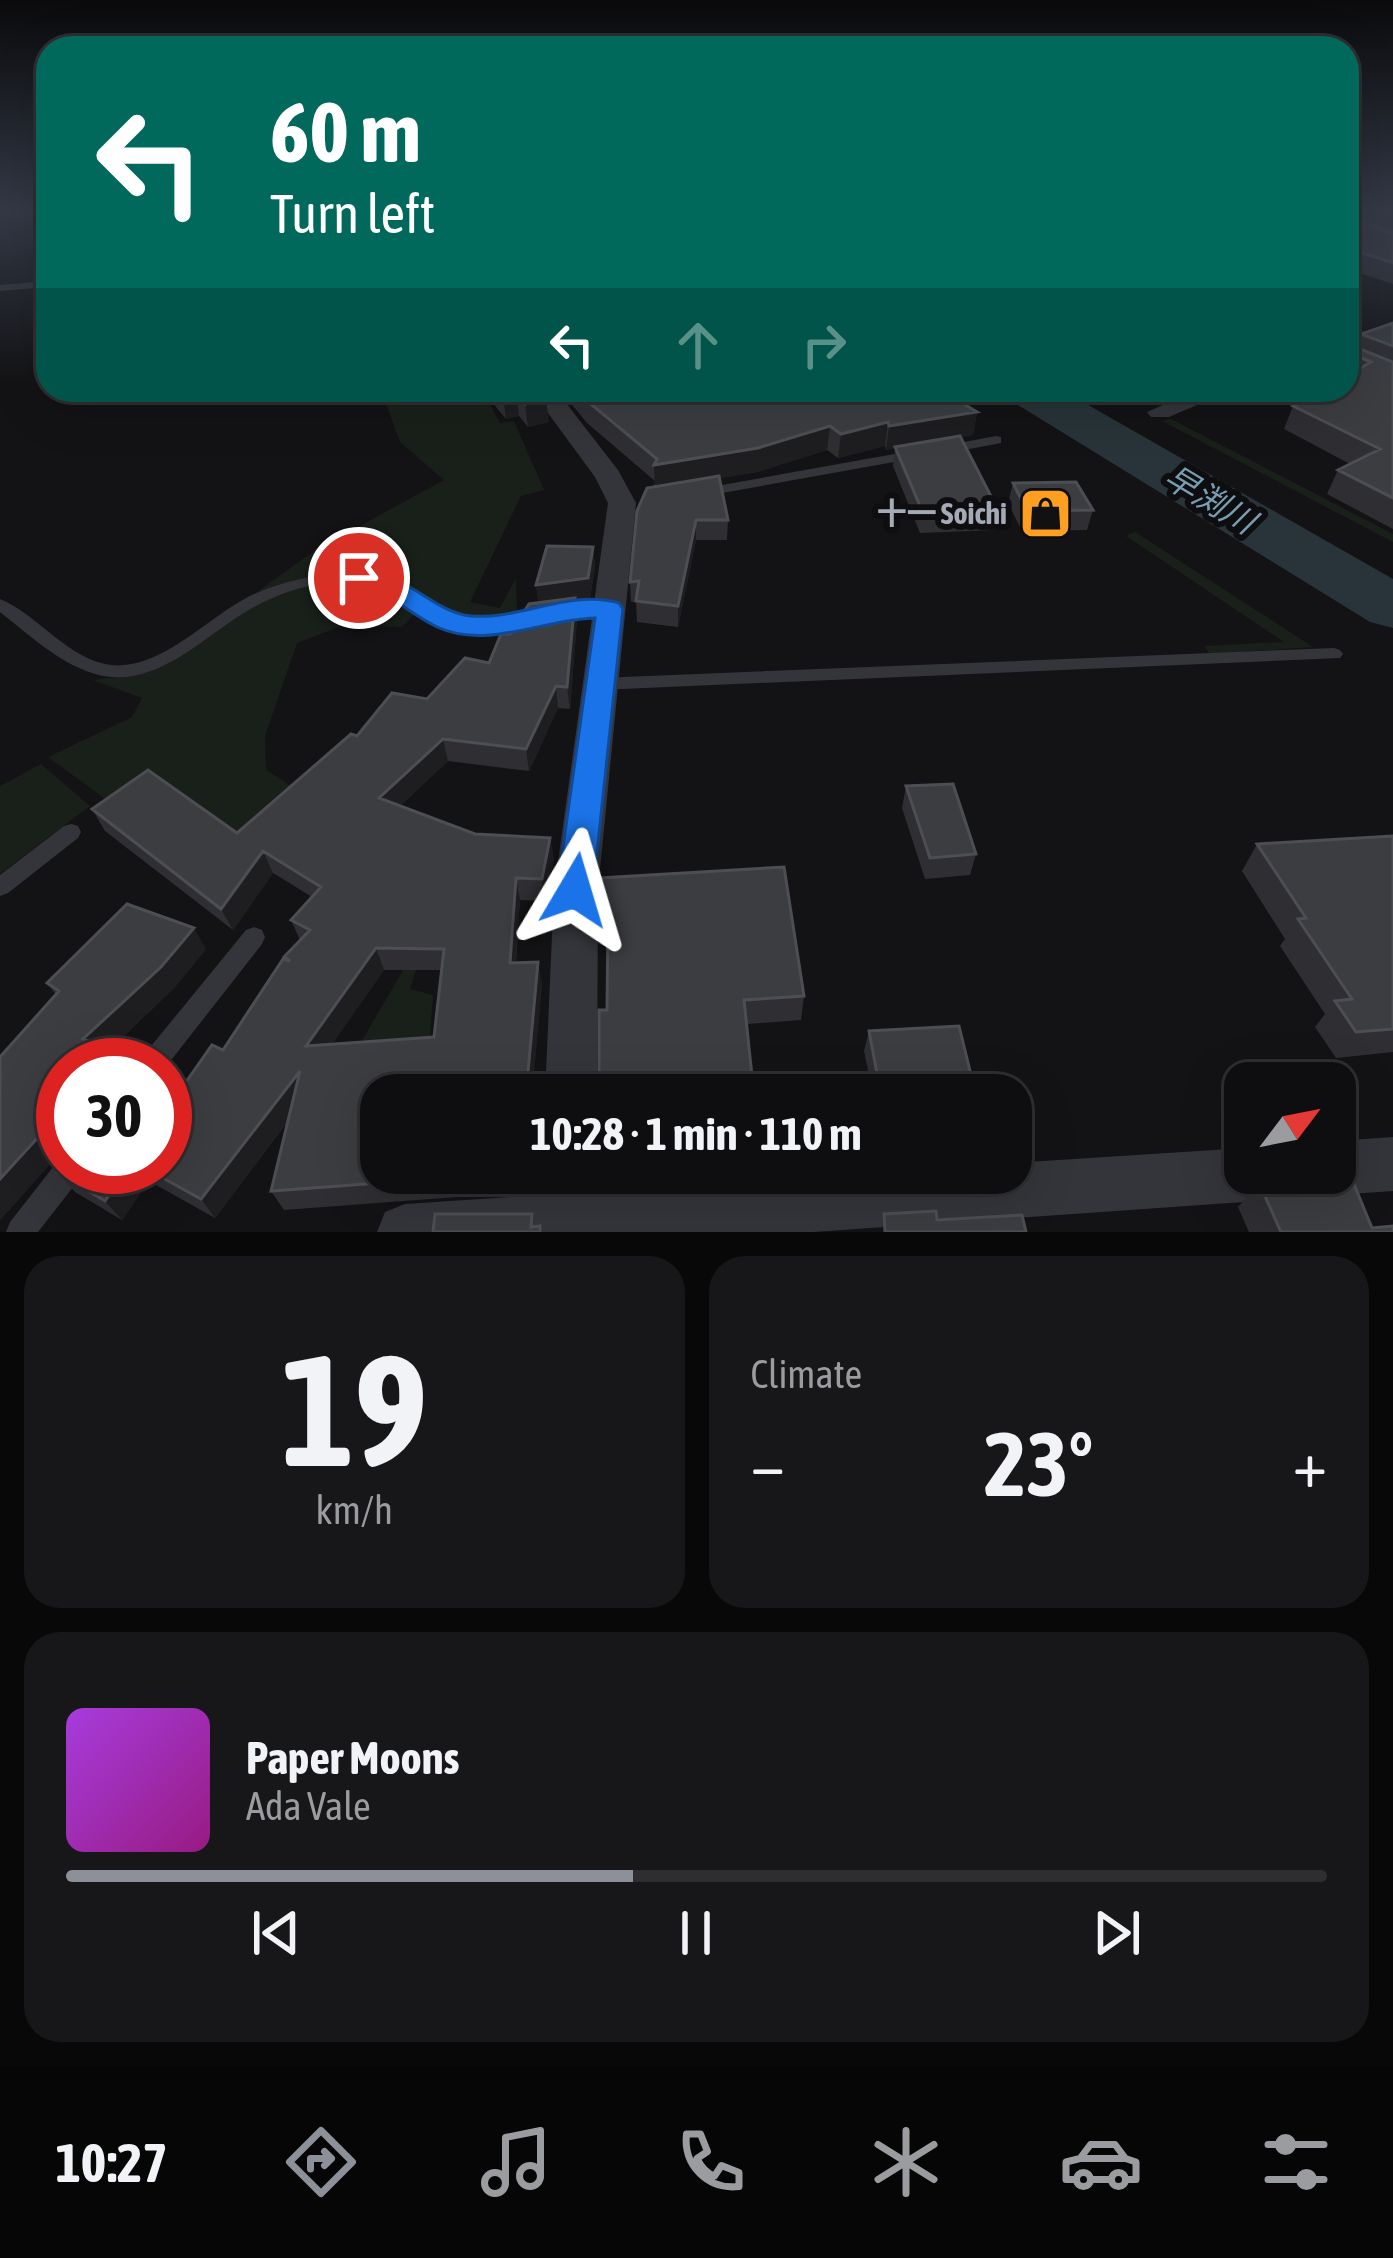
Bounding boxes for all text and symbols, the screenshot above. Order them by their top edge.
icon: left [72,84,228,240]
text: 60 m [270,84,421,180]
text: Turn left [270,183,435,244]
icon: left [539,312,605,378]
icon: ahead [665,312,731,378]
icon: right [791,312,857,378]
water label: 早渕川 [1158,457,1265,542]
shop icon: 十一 Soichi [1018,485,1074,541]
place label: 十一 Soichi [877,496,1007,530]
pin [308,527,410,629]
icon: arrive [326,545,392,611]
position arrow [512,827,638,953]
speed limit sign: 30 [36,1038,192,1194]
north arrow [1224,1062,1356,1194]
map controls [1224,1062,1356,1194]
text: 10:28 · 1 min · 110 m [530,1108,862,1160]
text: 19 [281,1320,428,1499]
text: Climate [751,1352,862,1396]
text: 23° [984,1412,1093,1515]
text: − [751,1425,785,1501]
text: + [1293,1425,1327,1501]
text: km/h [316,1488,393,1532]
text: Paper Moons [246,1732,459,1784]
text: Ada Vale [246,1784,371,1828]
icon: previous [243,1900,309,1966]
icon: pause [663,1900,729,1966]
icon: next [1084,1900,1150,1966]
icon: directions [279,2120,363,2204]
icon: music [474,2120,558,2204]
icon: phone [669,2120,753,2204]
icon: climate [864,2120,948,2204]
icon: car [1059,2120,1143,2204]
icon: filters [1254,2120,1338,2204]
text: 10:27 [55,2132,168,2193]

